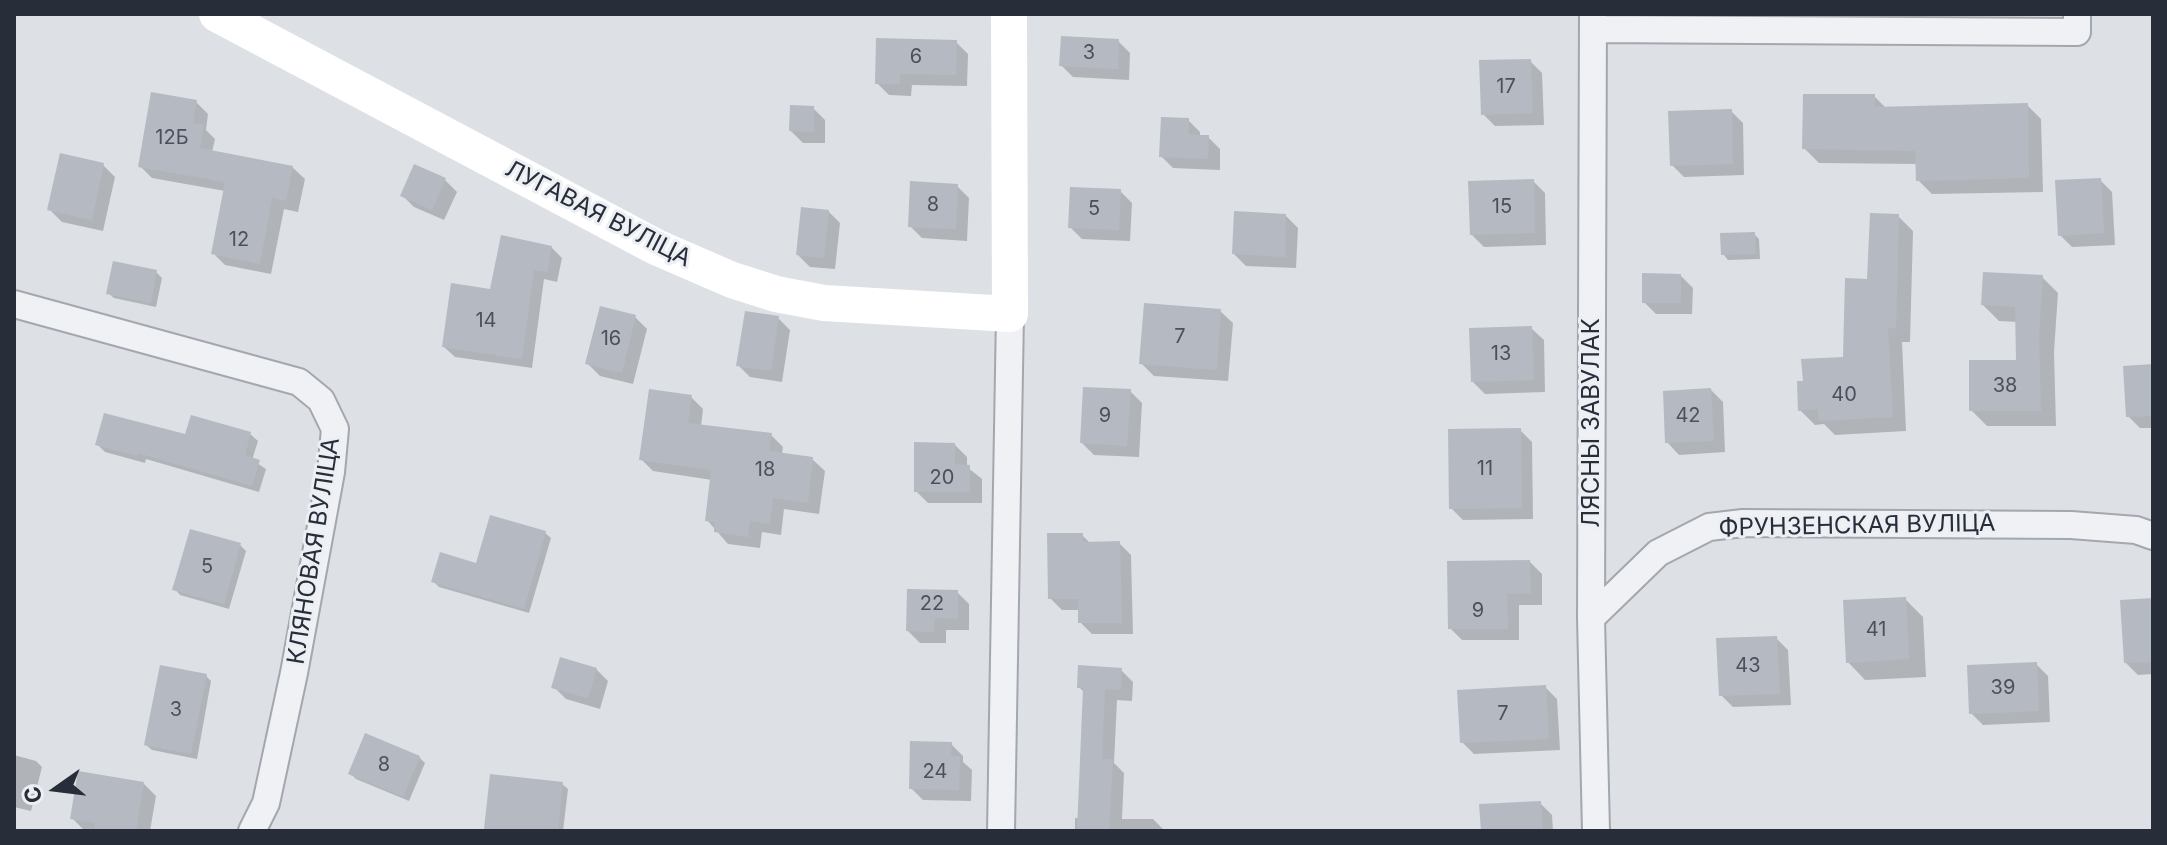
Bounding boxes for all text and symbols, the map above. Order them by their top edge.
house number: 3 [1083,41,1095,65]
house number: 6 [910,45,922,69]
house number: 17 [1496,75,1516,99]
house number: 12Б [155,126,189,150]
street label: ЛУГАВАЯ ВУЛІЦА [500,155,696,273]
house number: 8 [927,193,939,217]
house number: 15 [1492,195,1512,219]
house number: 5 [1088,197,1100,221]
house number: 12 [229,228,249,252]
house number: 14 [475,309,497,333]
street label: ЛЯСНЫ ЗАВУЛАК [1578,318,1606,528]
house number: 7 [1174,325,1186,349]
house number: 16 [601,327,621,351]
house number: 13 [1491,342,1511,366]
house number: 38 [1993,374,2017,398]
house number: 40 [1831,383,1857,407]
house number: 9 [1099,404,1111,428]
house number: 42 [1675,404,1701,428]
street label: КЛЯНОВАЯ ВУЛІЦА [282,436,346,666]
house number: 11 [1477,457,1493,481]
house number: 18 [755,458,775,482]
house number: 20 [930,466,954,490]
street label: ФРУНЗЕНСКАЯ ВУЛІЦА [1718,509,1996,543]
house number: 5 [201,555,213,579]
house number: 22 [920,592,944,616]
house number: 9 [1472,599,1484,623]
house number: 41 [1866,618,1886,642]
house number: 43 [1735,654,1761,678]
house number: 39 [1991,676,2015,700]
house number: 3 [170,698,182,722]
house number: 7 [1497,702,1509,726]
north arrow [16,749,96,829]
house number: 8 [378,753,390,777]
house number: 24 [923,760,947,784]
text: С [18,784,47,806]

